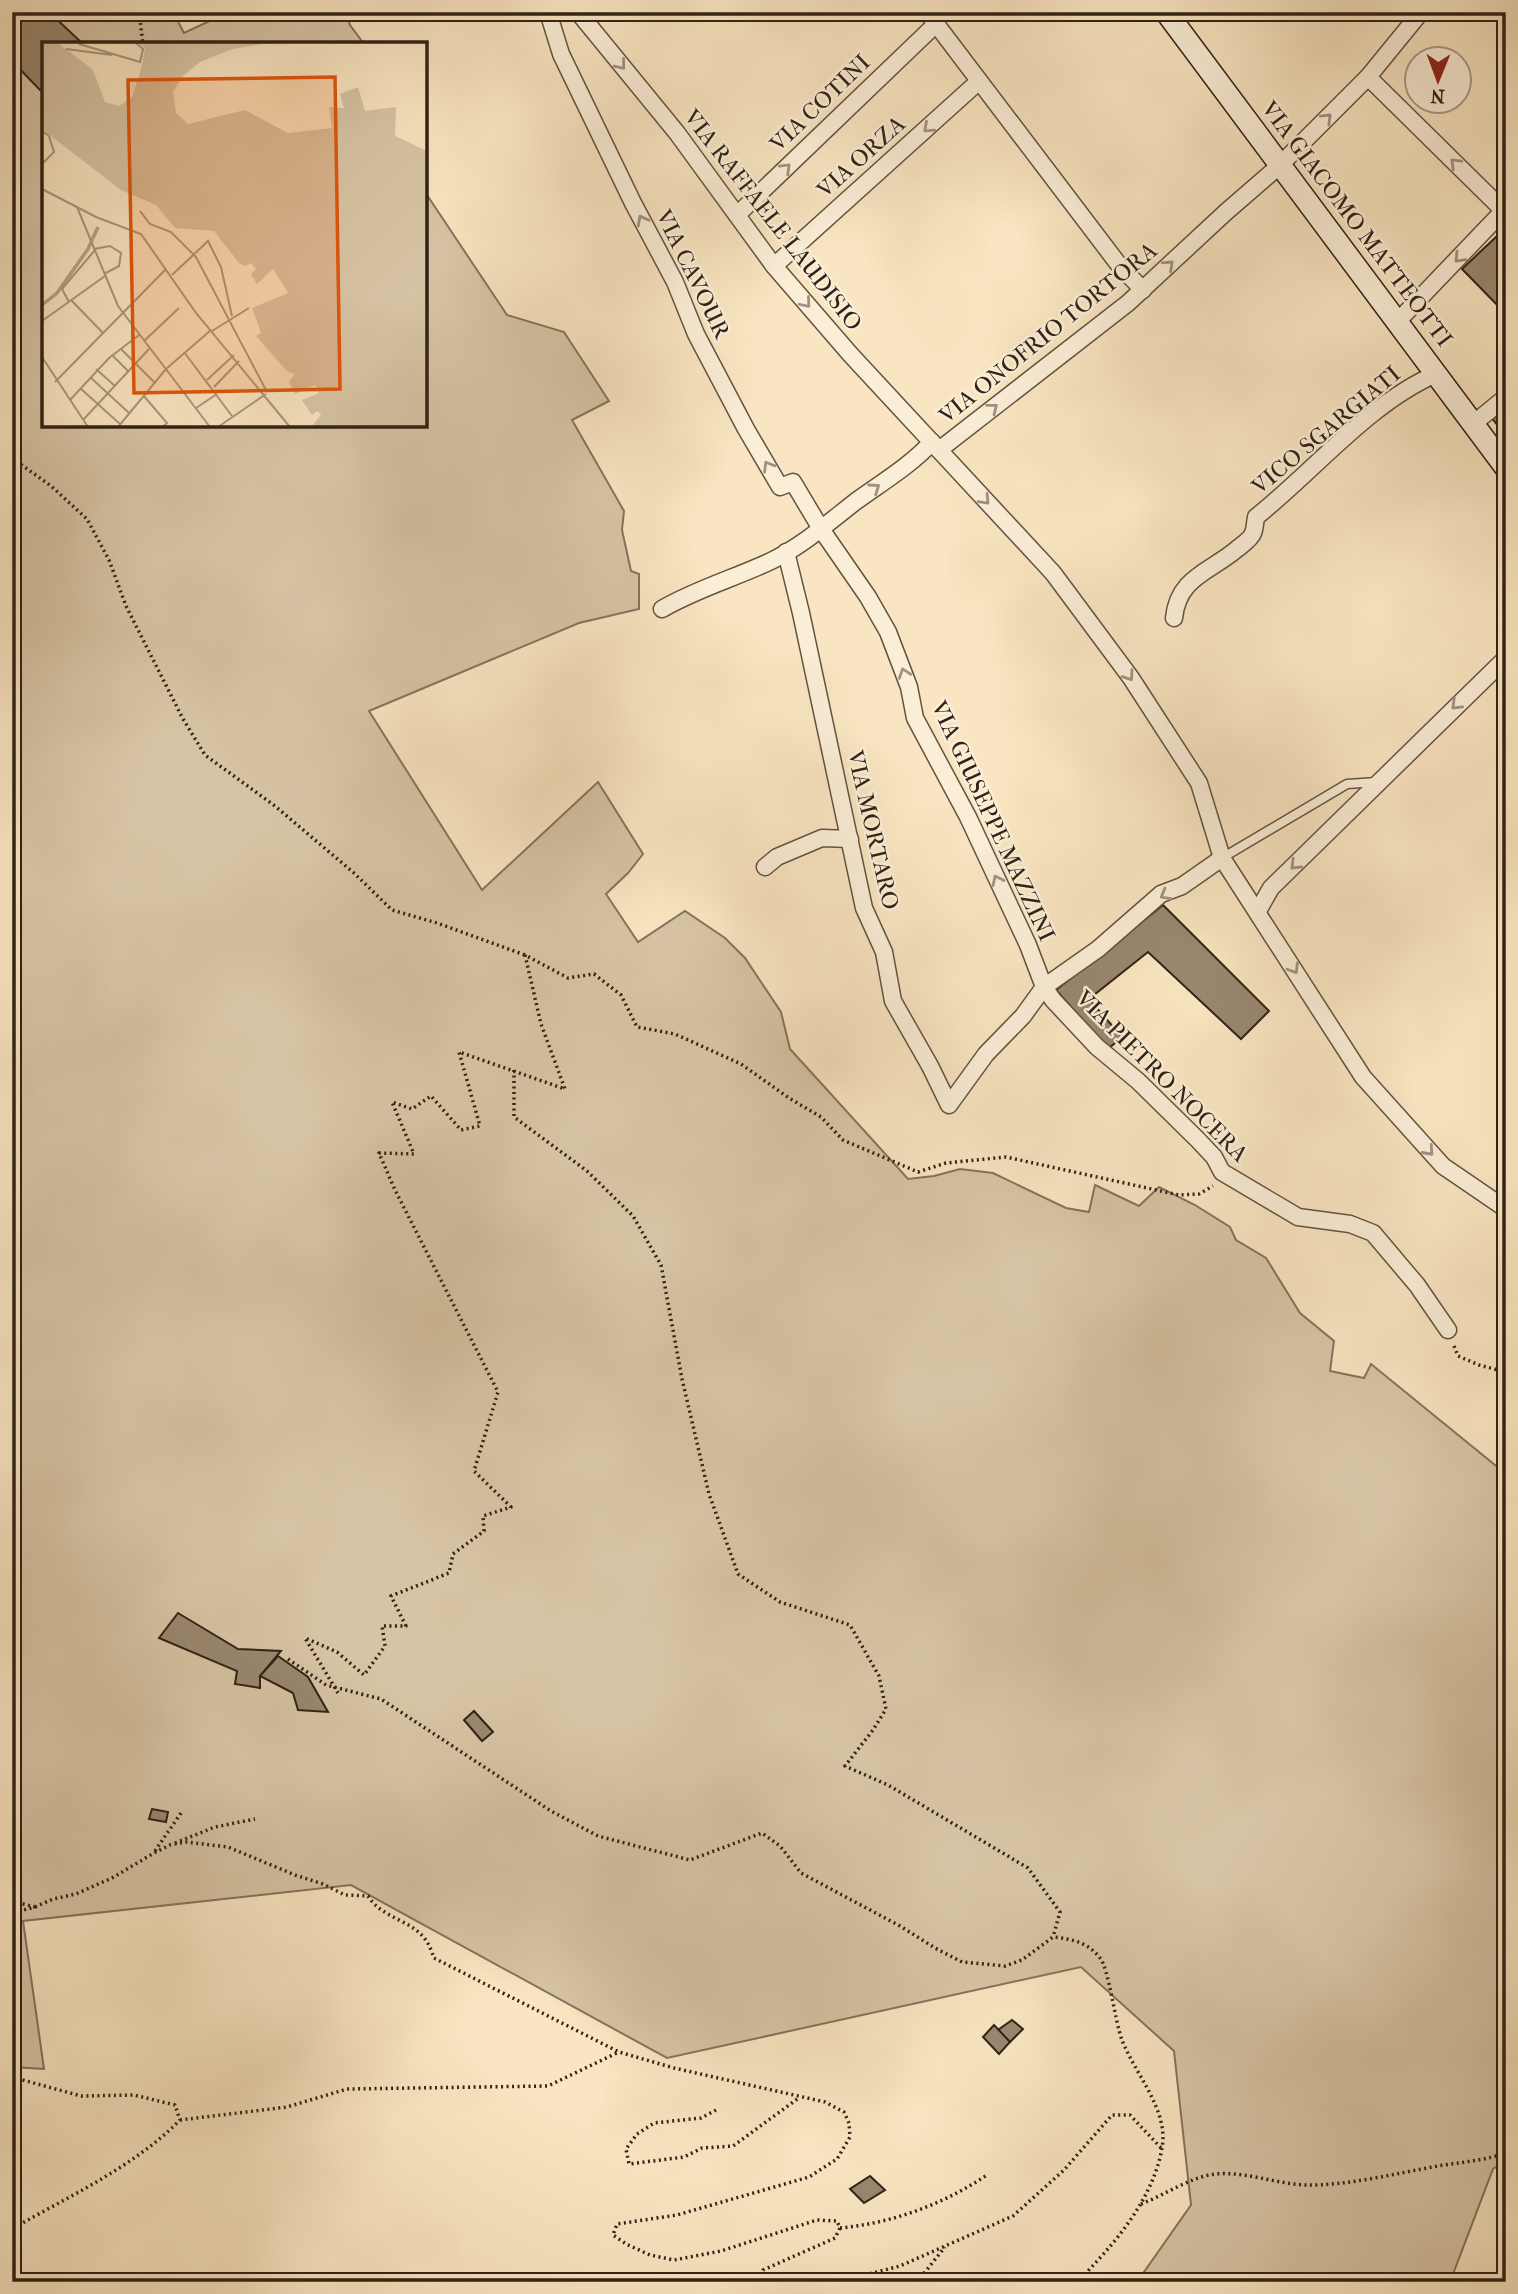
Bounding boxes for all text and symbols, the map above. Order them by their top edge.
inset map [42,42,427,427]
north arrow [1402,46,1472,116]
street label: VIA COTINI [764,49,876,158]
one-way arrow [613,57,625,70]
text: N [1430,85,1445,107]
street label: VIA GIACOMO MATTEOTTI [1255,95,1458,352]
street label: VIA RAFFAELE LAUDISIO [678,103,868,336]
street label: VIA ORZA [811,110,911,204]
one-way arrow [1319,114,1331,126]
one-way arrow [923,120,936,132]
one-way arrow [1450,158,1463,171]
one-way arrow [778,163,791,176]
street label: VIA CAVOUR [650,204,736,344]
one-way arrow [637,215,650,227]
street label: VIA ONOFRIO TORTORA [933,236,1163,430]
one-way arrow [1454,249,1467,262]
one-way arrow [1161,260,1174,273]
one-way arrow [798,294,810,307]
street label: VICO SGARGIATI [1245,360,1406,501]
one-way arrow [986,404,998,417]
one-way arrow [763,460,776,473]
one-way arrow [867,484,880,496]
one-way arrow [977,492,990,505]
one-way arrow [898,668,912,680]
one-way arrow [1121,668,1133,681]
street label: VIA GIUSEPPE MAZZINI [925,696,1061,945]
one-way arrow [1451,697,1464,710]
street label: VIA MORTARO [841,747,904,912]
one-way arrow [1290,857,1303,870]
one-way arrow [991,875,1005,887]
one-way arrow [1159,886,1172,899]
one-way arrow [1286,961,1299,974]
street label: VIA PIETRO NOCERA [1070,984,1254,1168]
one-way arrow [1421,1143,1433,1156]

